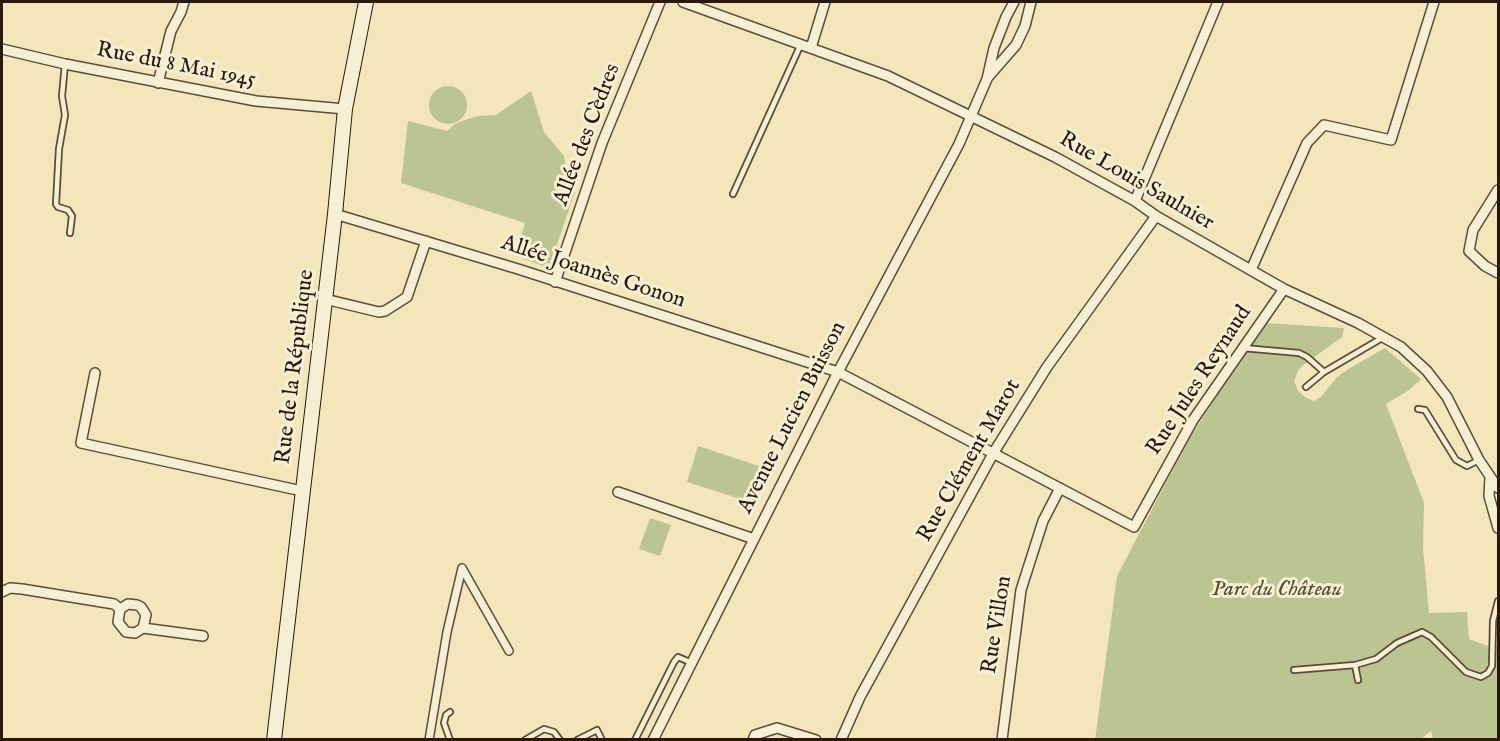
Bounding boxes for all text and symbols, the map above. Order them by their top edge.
street label: Rue du 8 Mai 1945 [94,38,258,94]
street label: Allée des Cèdres [549,60,627,210]
street label: Rue Louis Saulnier [1054,127,1218,237]
street label: Allée Joannès Gonon [498,231,688,315]
street label: Rue de la République [271,268,321,466]
street label: Rue Jules Reynaud [1142,301,1258,461]
street label: Avenue Lucien Buisson [733,318,853,518]
street label: Rue Clément Marot [913,375,1027,547]
street label: Rue Villon [977,574,1019,676]
park label: Parc du Château [1212,577,1342,603]

